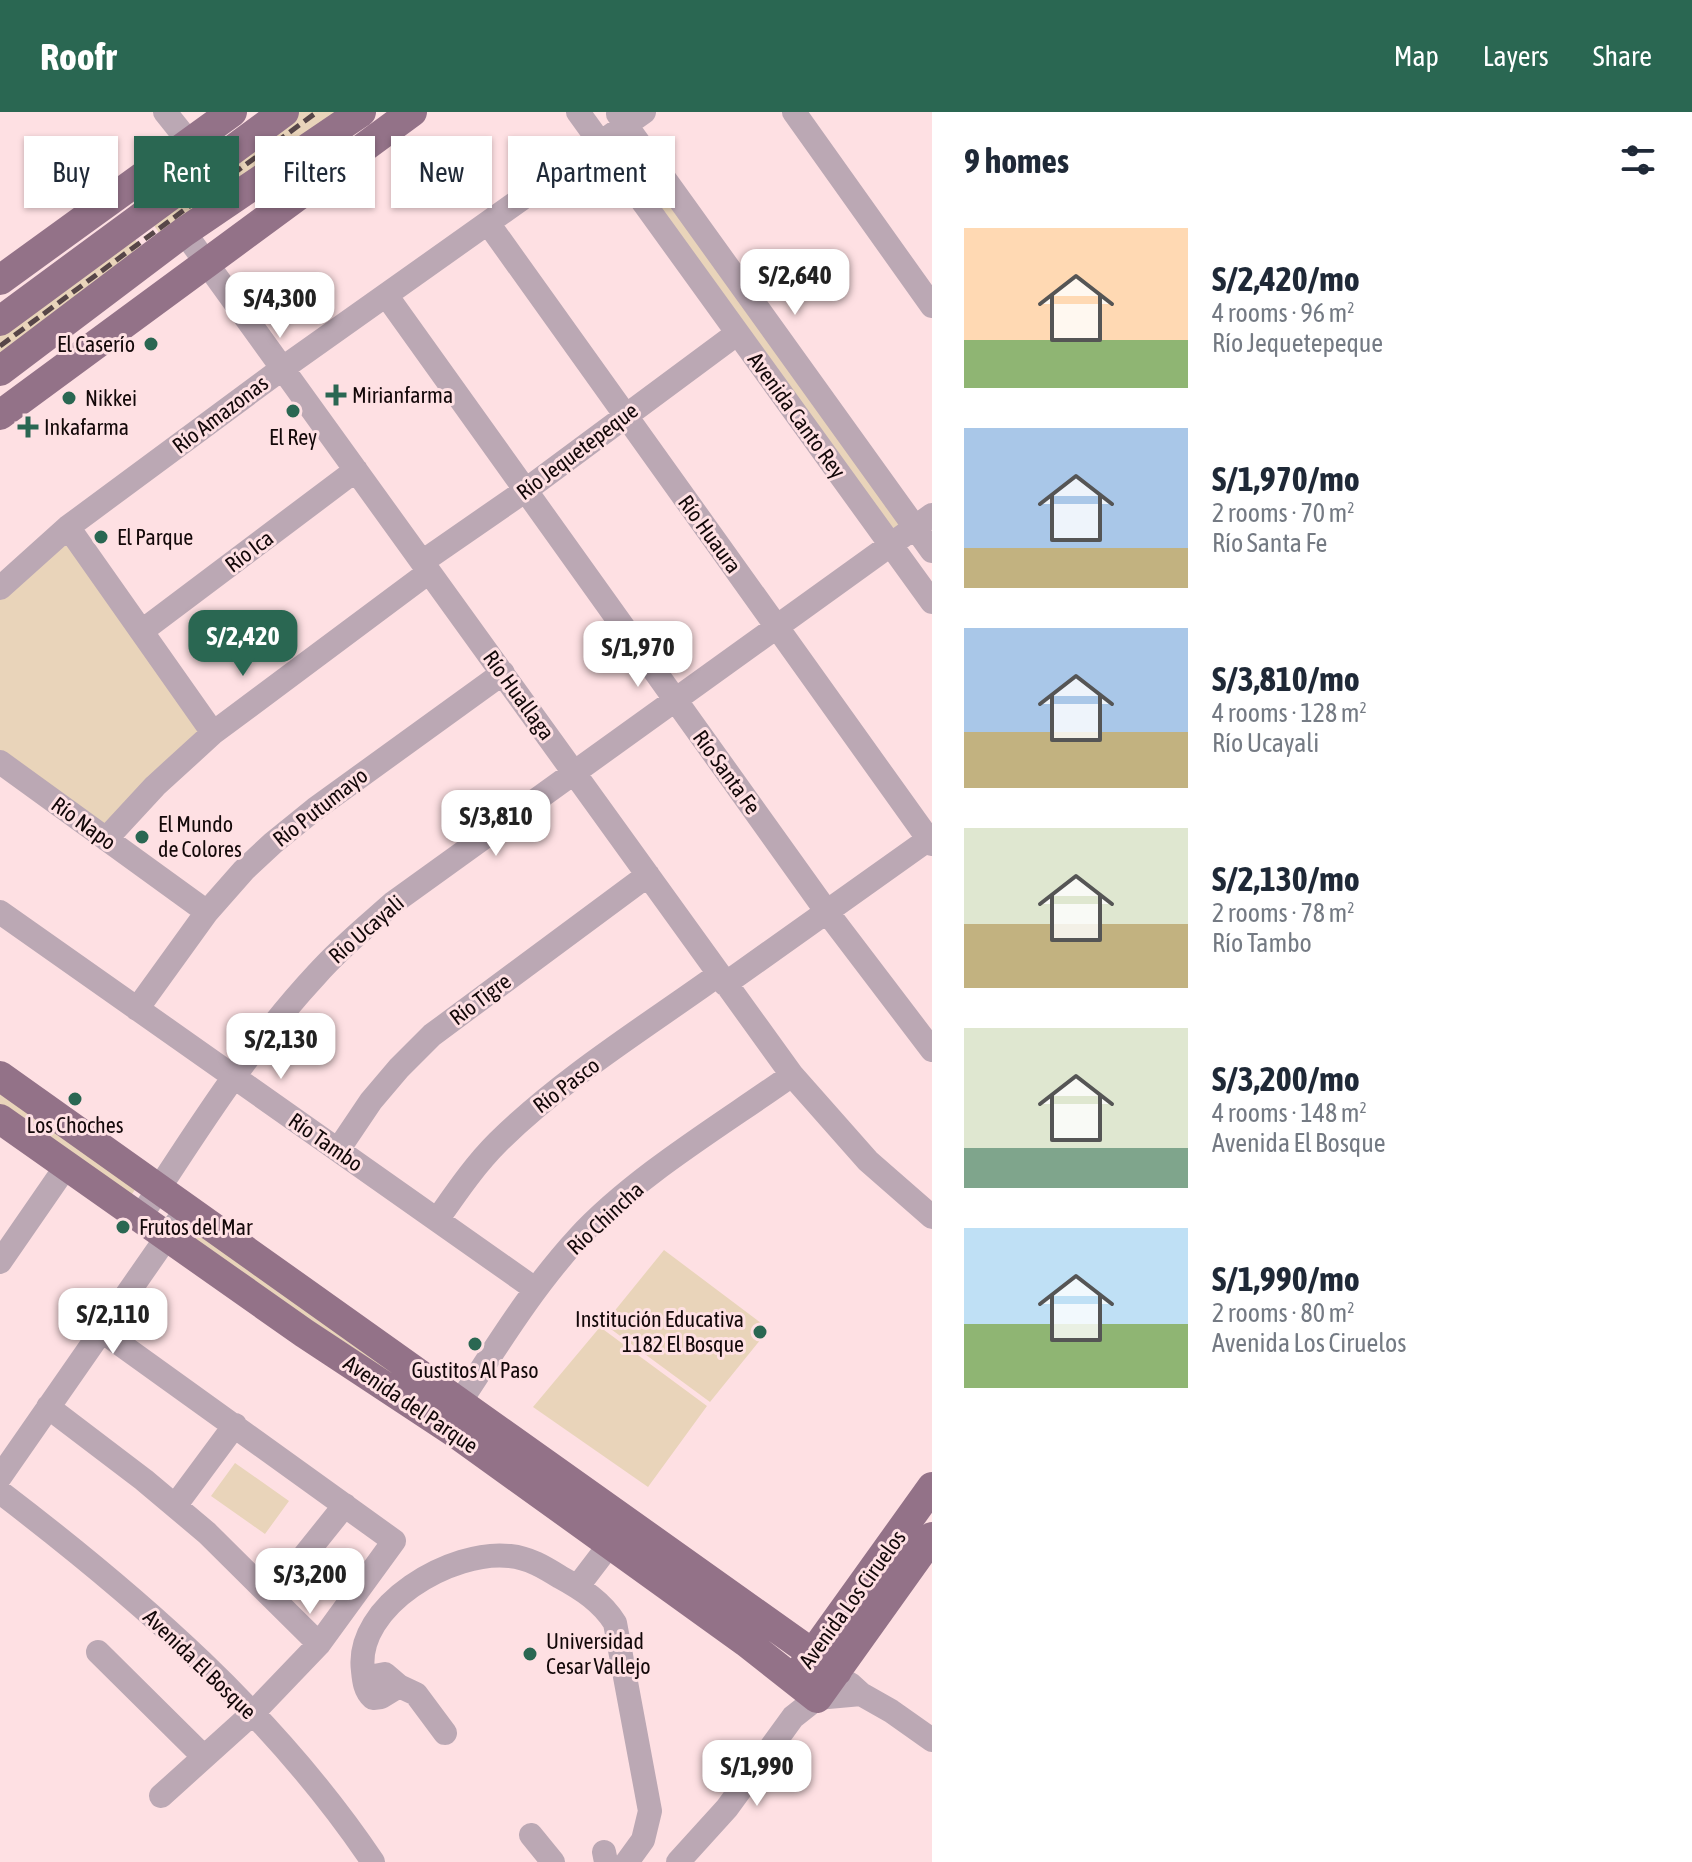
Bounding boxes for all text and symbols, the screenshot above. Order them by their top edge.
text: Roofr [40,35,116,78]
text: Map [1394,40,1439,72]
text: Layers [1483,40,1549,72]
text: Share [1593,40,1652,72]
chip: Buy [24,136,118,208]
chip: Rent [134,136,239,208]
chip: Filters [255,136,375,208]
chip: New [391,136,492,208]
chip: Apartment [508,136,675,208]
icon: filters [1616,138,1660,182]
text: 9 homes [964,141,1069,180]
pin: S/2,640 [721,249,869,317]
text: S/2,420/mo [1212,259,1360,298]
text: S/2,640 [758,260,832,290]
icon: home [1028,260,1124,356]
pin: S/4,300 [206,272,354,340]
text: S/4,300 [243,283,317,313]
text: 4 rooms · 96 m² [1212,298,1354,328]
text: Río Jequetepeque [1212,328,1383,358]
place label: El Caserío [57,331,135,357]
marker: El Caserío [142,335,160,353]
street label: Avenida Canto Rey [743,347,851,483]
street label: Río Amazonas [167,369,273,458]
place label: Mirianfarma [352,382,453,408]
place label: Nikkei [85,385,137,411]
marker: Mirianfarma [327,386,345,404]
marker: Nikkei [60,389,78,407]
street label: Río Jequetepeque [511,397,643,505]
marker: El Rey [284,402,302,420]
place label: Inkafarma [44,414,129,440]
marker: Inkafarma [19,418,37,436]
place label: El Rey [269,424,317,450]
text: S/1,970/mo [1212,459,1360,498]
icon: home [1028,460,1124,556]
street label: Río Huaura [673,490,747,578]
text: 2 rooms · 70 m² [1212,498,1354,528]
place label: El Parque [117,524,193,550]
street label: Río Ica [220,525,278,577]
marker: El Parque [92,528,110,546]
text: Río Santa Fe [1212,528,1327,558]
pin: S/2,420 [169,610,317,678]
text: S/2,420 [206,621,280,651]
pin: S/1,970 [564,621,712,689]
text: S/1,970 [601,632,675,662]
street label: Río Huallaga [478,645,560,745]
text: S/3,810/mo [1212,659,1360,698]
icon: home [1028,660,1124,756]
text: 4 rooms · 128 m² [1212,698,1367,728]
street label: Río Santa Fe [688,725,766,819]
text: Río Ucayali [1212,728,1319,758]
street label: Río Putumayo [267,762,373,852]
pin: S/3,810 [422,790,570,858]
street label: Río Napo [47,791,121,855]
text: S/3,810 [459,801,533,831]
place label: El Mundo de Colores [158,811,242,862]
marker: El Mundo de Colores [133,828,151,846]
text: S/2,130/mo [1212,859,1360,898]
icon: home [1028,860,1124,956]
street label: Río Ucayali [323,889,409,969]
text: 2 rooms · 78 m² [1212,898,1354,928]
text: Río Tambo [1212,928,1312,958]
street label: Río Tigre [444,968,516,1030]
pin: S/2,130 [207,1013,355,1081]
text: S/2,130 [244,1024,318,1054]
street label: Río Pasco [528,1052,604,1118]
text: S/3,200/mo [1212,1059,1360,1098]
icon: home [1028,1060,1124,1156]
marker: Los Choches [66,1090,84,1108]
text: 4 rooms · 148 m² [1212,1098,1367,1128]
street label: Río Tambo [284,1107,368,1177]
place label: Los Choches [26,1112,124,1138]
text: Avenida El Bosque [1212,1128,1386,1158]
street label: Río Chincha [561,1176,649,1260]
place label: Frutos del Mar [139,1214,253,1240]
marker: Frutos del Mar [114,1218,132,1236]
text: S/1,990/mo [1212,1259,1360,1298]
icon: home [1028,1260,1124,1356]
pin: S/2,110 [39,1288,187,1356]
text: 2 rooms · 80 m² [1212,1298,1354,1328]
text: S/2,110 [76,1299,150,1329]
place label: Institución Educativa 1182 El Bosque [575,1306,744,1357]
marker: Institución Educativa 1182 El Bosque [751,1323,769,1341]
text: Avenida Los Ciruelos [1212,1328,1406,1358]
marker: Gustitos Al Paso [466,1335,484,1353]
street label: Avenida del Parque [339,1349,483,1459]
place label: Gustitos Al Paso [412,1357,539,1383]
street label: Avenida Los Ciruelos [793,1525,911,1673]
pin: S/3,200 [236,1548,384,1616]
text: S/3,200 [273,1559,347,1589]
street label: Avenida El Bosque [138,1604,262,1724]
place label: Universidad Cesar Vallejo [546,1628,651,1679]
marker: Universidad Cesar Vallejo [521,1645,539,1663]
pin: S/1,990 [683,1740,831,1808]
text: S/1,990 [720,1751,794,1781]

